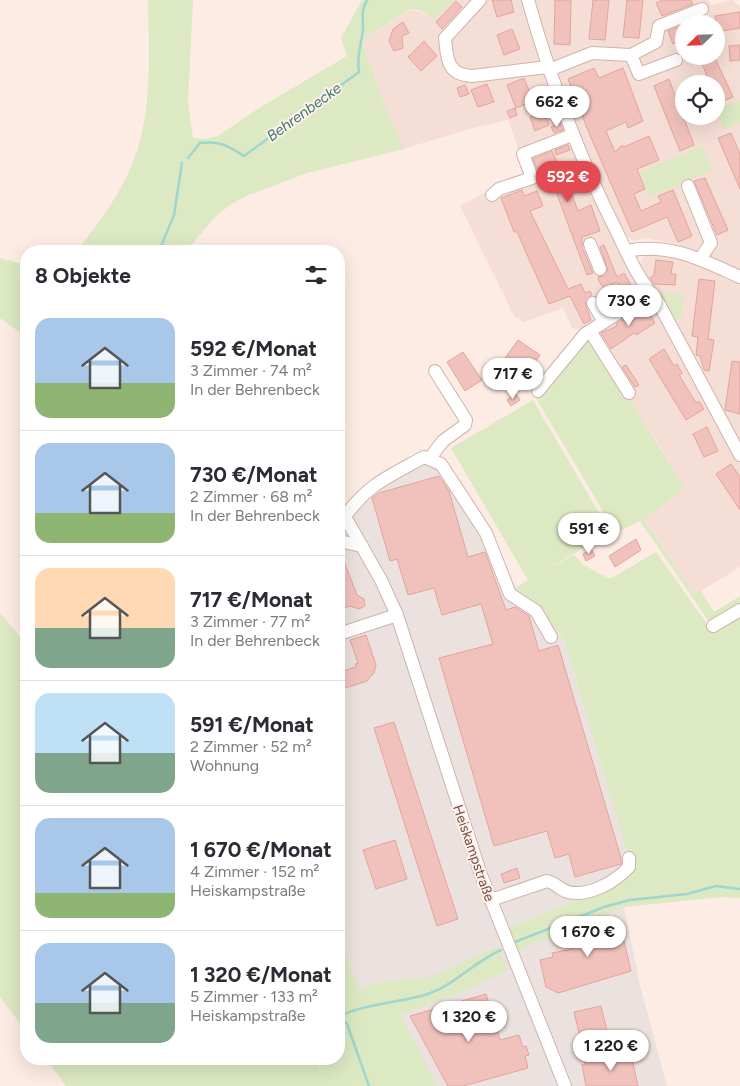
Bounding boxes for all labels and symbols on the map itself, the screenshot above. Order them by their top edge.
north arrow [675,15,725,65]
water label: Behrenbecke [263,79,345,145]
pin: 662 € [522,86,592,128]
pin: 592 € [533,160,603,203]
pin: 730 € [594,284,664,327]
pin: 717 € [478,358,548,400]
pin: 591 € [554,512,624,555]
street label: Heiskampstraße [449,803,498,904]
pin: 1 670 € [542,916,634,958]
pin: 1 320 € [423,1000,515,1043]
pin: 1 220 € [565,1030,657,1072]

